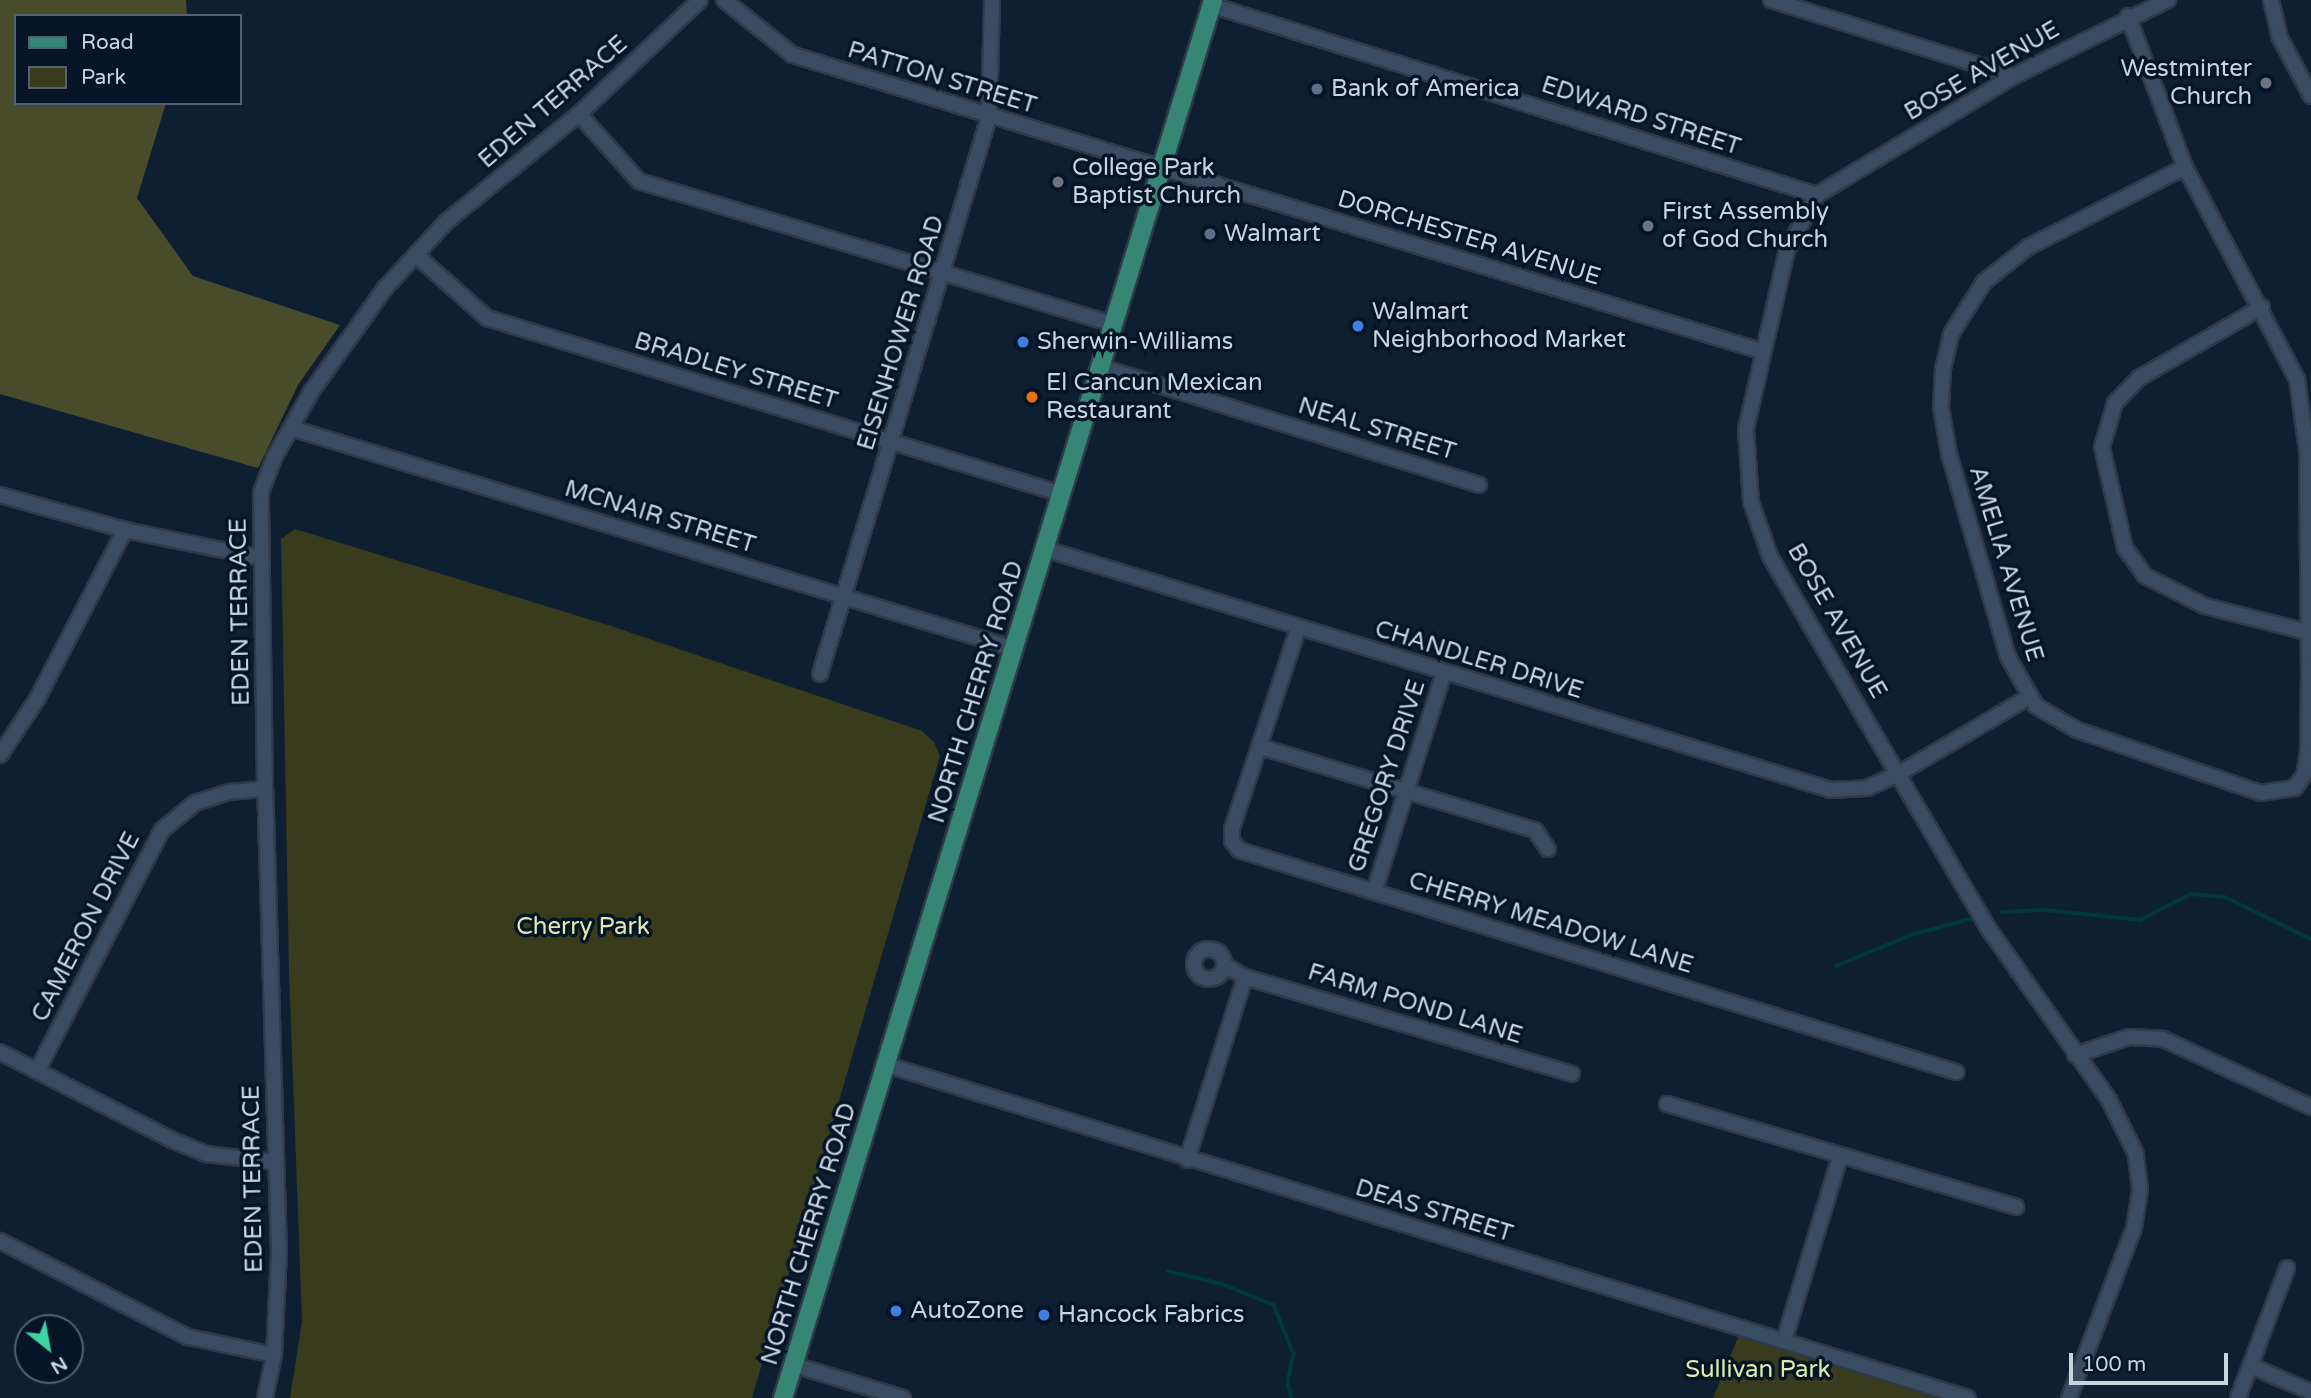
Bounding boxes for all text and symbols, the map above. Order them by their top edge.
legend [14,14,242,105]
street label: BOSE AVENUE [1899,15,2065,127]
text: Road [81,30,134,55]
street label: EDEN TERRACE [473,30,633,174]
street label: PATTON STREET [844,36,1040,120]
place label: Westminter Church [2121,55,2252,111]
text: Park [81,65,126,90]
street label: EDWARD STREET [1538,70,1744,162]
place label: Bank of America [1331,75,1520,103]
marker: Westminter Church [2258,75,2274,91]
marker: Bank of America [1309,81,1325,97]
place label: College Park Baptist Church [1072,154,1241,210]
marker: College Park Baptist Church [1050,174,1066,190]
street label: DORCHESTER AVENUE [1334,184,1604,292]
place label: First Assembly of God Church [1662,198,1829,254]
street label: EISENHOWER ROAD [852,212,950,454]
marker: First Assembly of God Church [1640,218,1656,234]
place label: Walmart [1224,220,1321,248]
marker: Walmart [1202,226,1218,242]
place label: Walmart Neighborhood Market [1372,298,1626,354]
marker: Walmart Neighborhood Market [1350,318,1366,334]
street label: BRADLEY STREET [631,326,841,416]
place label: Sherwin-Williams [1037,328,1233,356]
marker: Sherwin-Williams [1015,334,1031,350]
place label: El Cancun Mexican Restaurant [1046,369,1263,425]
marker: El Cancun Mexican Restaurant [1024,389,1040,405]
street label: NEAL STREET [1295,391,1459,467]
street label: AMELIA AVENUE [1963,463,2049,665]
street label: MCNAIR STREET [561,474,759,560]
street label: EDEN TERRACE [224,518,256,706]
street label: BOSE AVENUE [1781,538,1893,704]
street label: NORTH CHERRY ROAD [922,557,1030,827]
street label: CHANDLER DRIVE [1371,615,1587,705]
street label: GREGORY DRIVE [1342,676,1432,876]
street label: CAMERON DRIVE [26,827,146,1027]
street label: CHERRY MEADOW LANE [1405,866,1697,980]
park label: Cherry Park [516,913,650,941]
street label: FARM POND LANE [1304,958,1526,1050]
street label: EDEN TERRACE [237,1085,269,1273]
street label: NORTH CHERRY ROAD [755,1099,863,1369]
street label: DEAS STREET [1352,1173,1516,1249]
place label: AutoZone [910,1297,1024,1325]
place label: Hancock Fabrics [1058,1301,1245,1329]
marker: AutoZone [888,1303,904,1319]
marker: Hancock Fabrics [1036,1307,1052,1323]
north arrow [14,1314,84,1384]
scale bar [2073,1338,2232,1382]
text: N [47,1352,71,1379]
text: 100 m [2082,1352,2146,1377]
park label: Sullivan Park [1685,1356,1831,1384]

